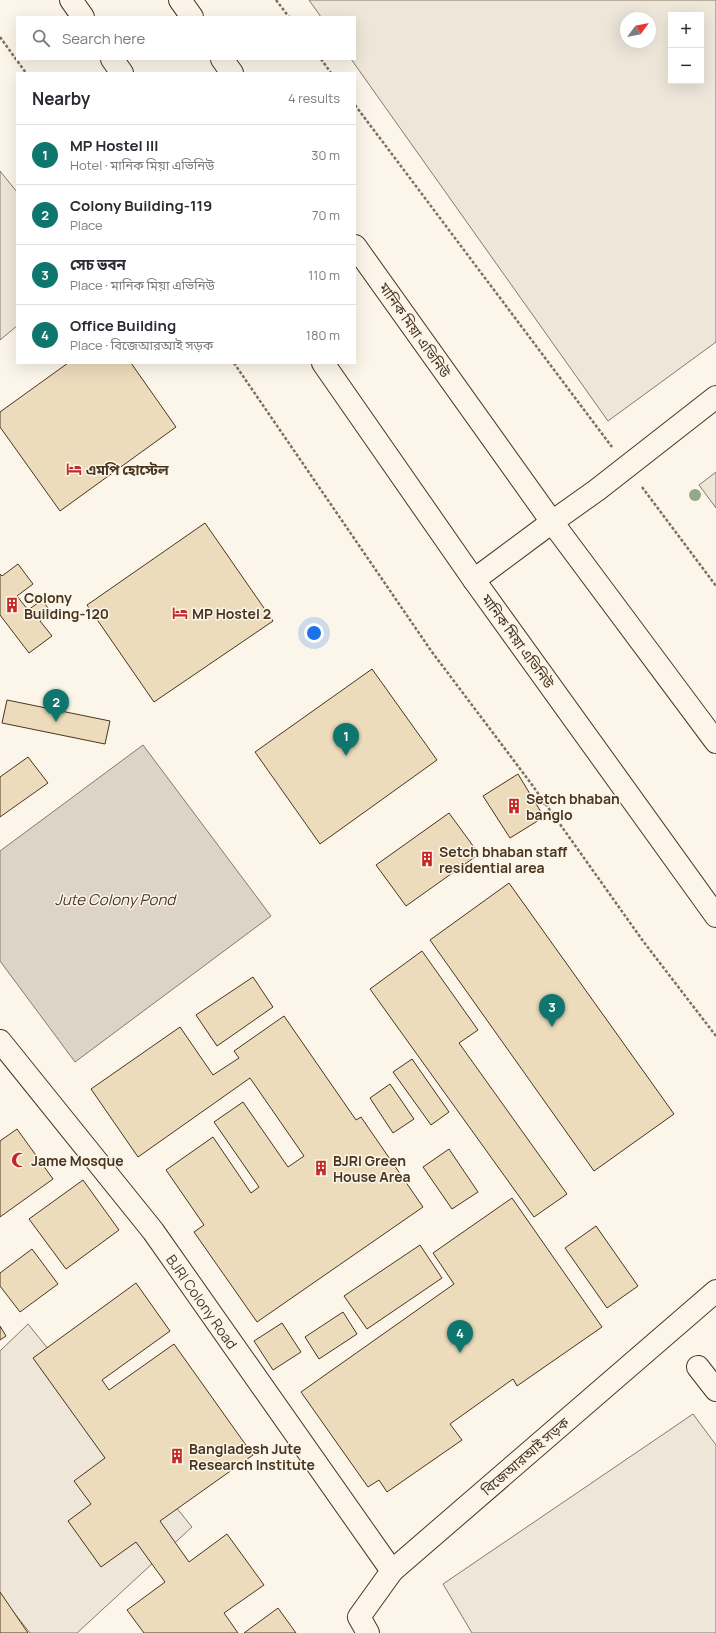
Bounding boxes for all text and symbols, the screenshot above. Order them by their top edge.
north arrow [620,12,656,48]
map controls [668,12,704,84]
button: + [668,12,704,48]
search box [16,16,356,60]
icon: search [30,27,52,49]
text: Search here [62,28,145,49]
button: − [668,48,704,84]
text: Nearby [32,87,90,110]
text: 4 results [288,89,340,107]
text: MP Hostel III [70,135,158,156]
text: 1 [42,146,48,164]
text: 30 m [311,146,340,164]
text: Hotel · মানিক মিয়া এভিনিউ [70,156,214,174]
text: Colony Building-119 [70,195,212,216]
text: 2 [41,206,49,224]
text: 70 m [312,206,340,224]
text: Place [70,216,103,234]
text: সেচ ভবন [70,254,126,275]
text: 3 [41,266,49,284]
text: 110 m [308,266,340,284]
text: Place · মানিক মিয়া এভিনিউ [70,276,215,294]
street label: মানিক মিয়া এভিনিউ [375,278,455,382]
text: Office Building [70,315,176,336]
text: 4 [41,326,49,344]
text: 180 m [306,326,340,344]
text: Place · বিজেআরআই সড়ক [70,336,213,354]
hotel icon: এমপি হোস্টেল [65,460,83,478]
place label: এমপি হোস্টেল [86,460,169,479]
place label: Colony Building-120 [24,588,109,623]
street label: মানিক মিয়া এভিনিউ [477,589,559,693]
building icon: Colony Building-120 [3,596,21,614]
hotel icon: MP Hostel 2 [171,604,189,622]
place label: MP Hostel 2 [192,604,271,623]
your location [304,623,324,643]
pin: 2 [43,689,69,722]
pin: 1 [333,723,359,756]
place label: Setch bhaban banglo [526,789,620,824]
building icon: Setch bhaban banglo [505,797,523,815]
place label: Setch bhaban staff residential area [439,842,567,877]
building icon: Setch bhaban staff residential area [418,850,436,868]
water label: Jute Colony Pond [55,889,177,910]
pin: 3 [539,994,565,1027]
mosque icon: Jame Mosque [10,1151,28,1169]
place label: Jame Mosque [31,1151,124,1170]
place label: BJRI Green House Area [333,1151,411,1186]
building icon: BJRI Green House Area [312,1159,330,1177]
street label: BJRI Colony Road [163,1250,242,1352]
pin: 4 [447,1320,473,1353]
street label: বিজেআরআই সড়ক [476,1412,573,1500]
place label: Bangladesh Jute Research Institute [189,1439,315,1474]
building icon: Bangladesh Jute Research Institute [168,1447,186,1465]

